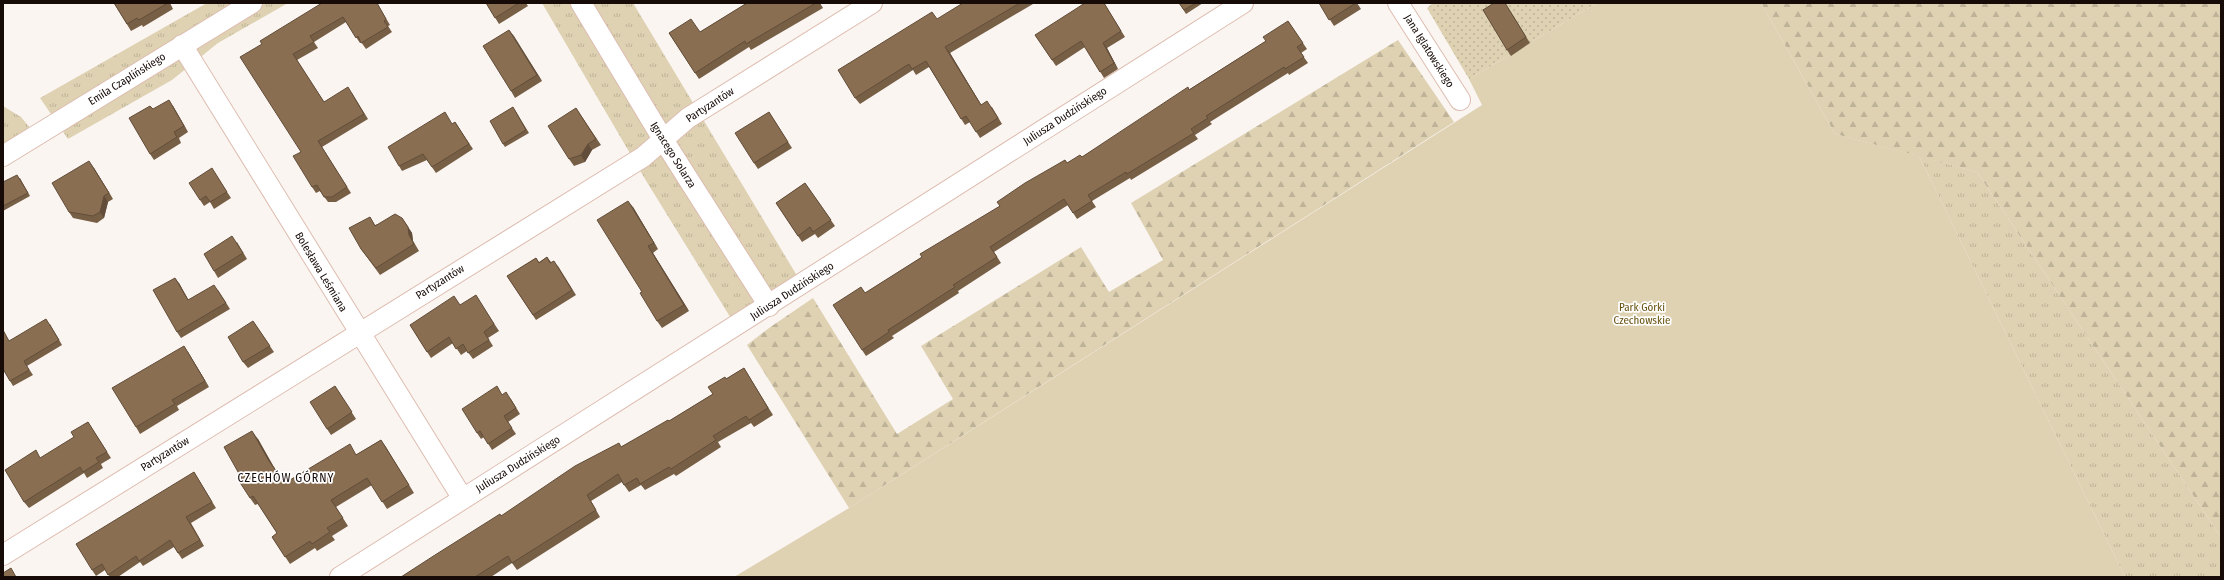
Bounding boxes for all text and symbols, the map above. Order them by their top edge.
street label: Jana Iglatowskiego [1401,12,1457,90]
street label: Emila Czaplińskiego [86,50,168,108]
street label: Juliusza Dudzińskiego [1021,84,1109,148]
street label: Partyzantów [684,85,736,125]
street label: Ignacego Solarza [648,120,698,190]
street label: Bolesława Leśmiana [292,230,350,314]
street label: Juliusza Dudzińskiego [748,259,836,323]
street label: Partyzantów [413,262,467,302]
park label: Park Górki Czechowskie [1614,301,1670,327]
street label: Juliusza Dudzińskiego [473,433,563,495]
street label: Partyzantów [138,434,192,474]
district label: CZECHÓW GÓRNY [237,470,335,485]

